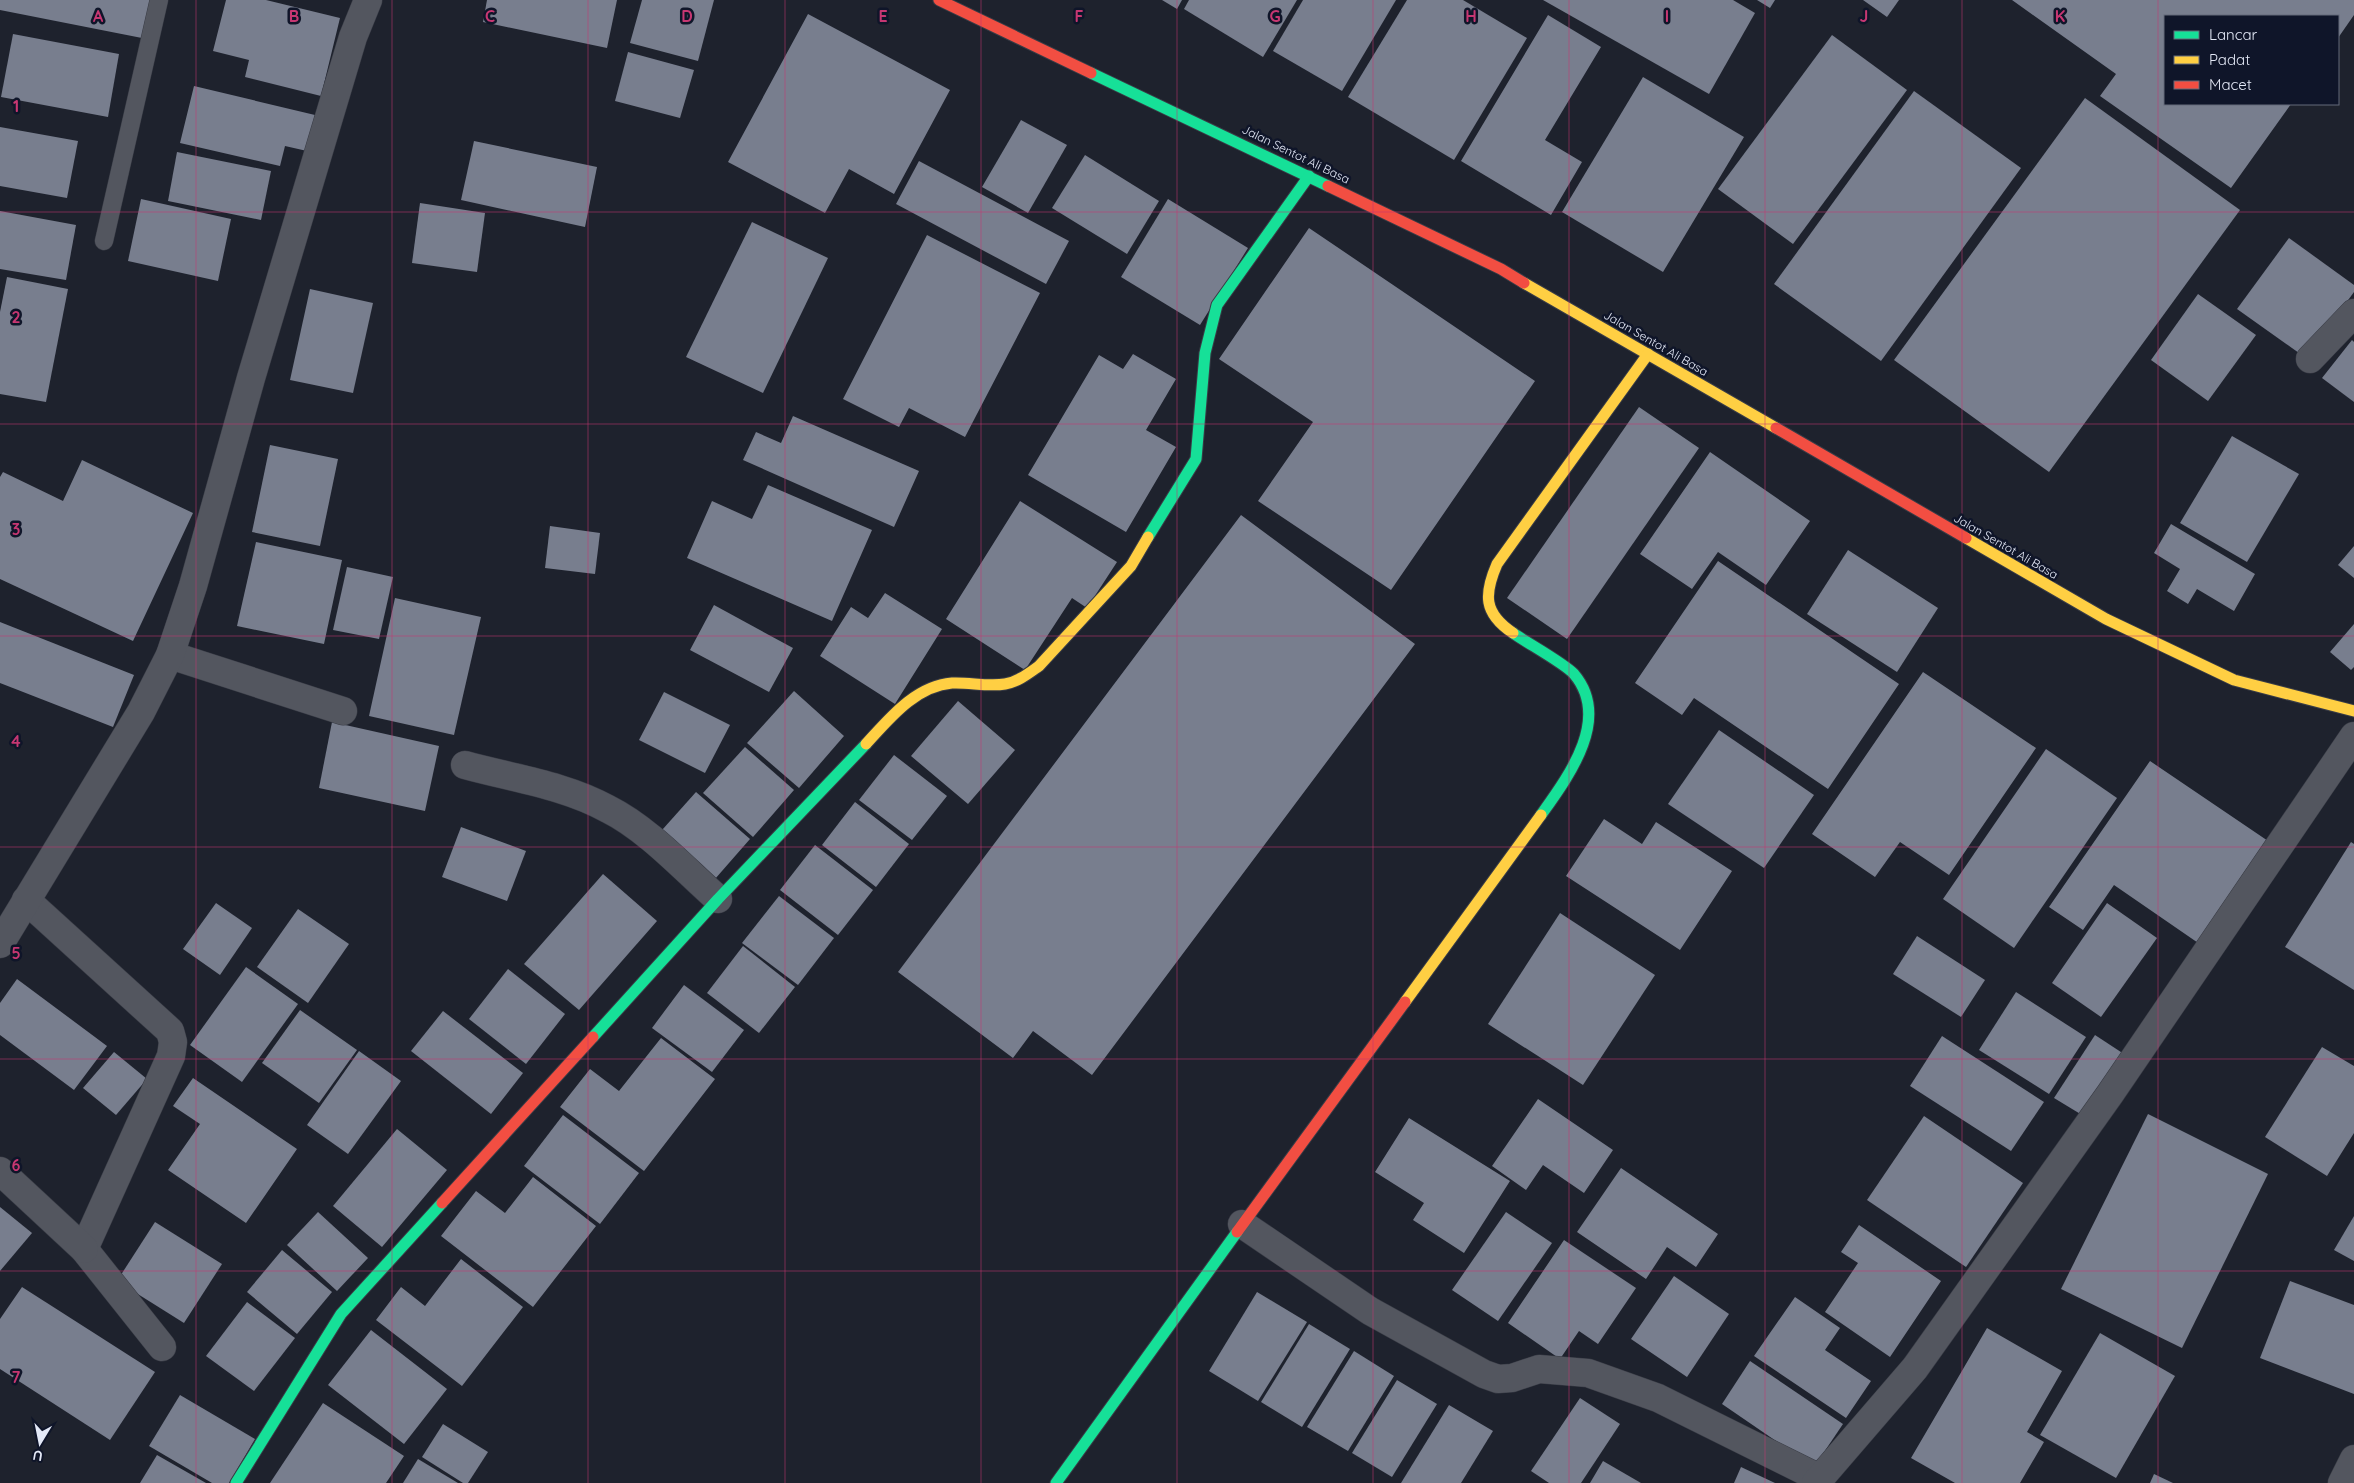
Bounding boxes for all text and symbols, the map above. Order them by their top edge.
text: A [93,6,104,26]
text: B [289,6,299,26]
text: C [485,6,495,26]
text: D [681,6,693,26]
text: E [878,6,888,26]
text: F [1075,6,1084,26]
text: G [1269,6,1281,26]
text: H [1465,6,1477,26]
text: I [1665,6,1669,26]
text: J [1860,6,1868,26]
text: K [2055,6,2065,26]
legend [2164,15,2339,105]
text: Lancar [2209,25,2258,44]
text: Padat [2209,50,2250,69]
text: Macet [2209,75,2252,94]
text: 1 [13,96,19,116]
street label: Jalan Sentot Ali Basa [1240,121,1352,187]
text: 2 [11,307,21,327]
street label: Jalan Sentot Ali Basa [1601,307,1711,379]
street label: Jalan Sentot Ali Basa [1951,510,2061,582]
text: 3 [12,519,20,539]
text: 4 [11,731,21,751]
text: 5 [11,943,21,963]
text: 6 [12,1155,21,1175]
text: 7 [12,1367,21,1387]
north arrow [15,1418,65,1468]
text: U [31,1446,44,1466]

